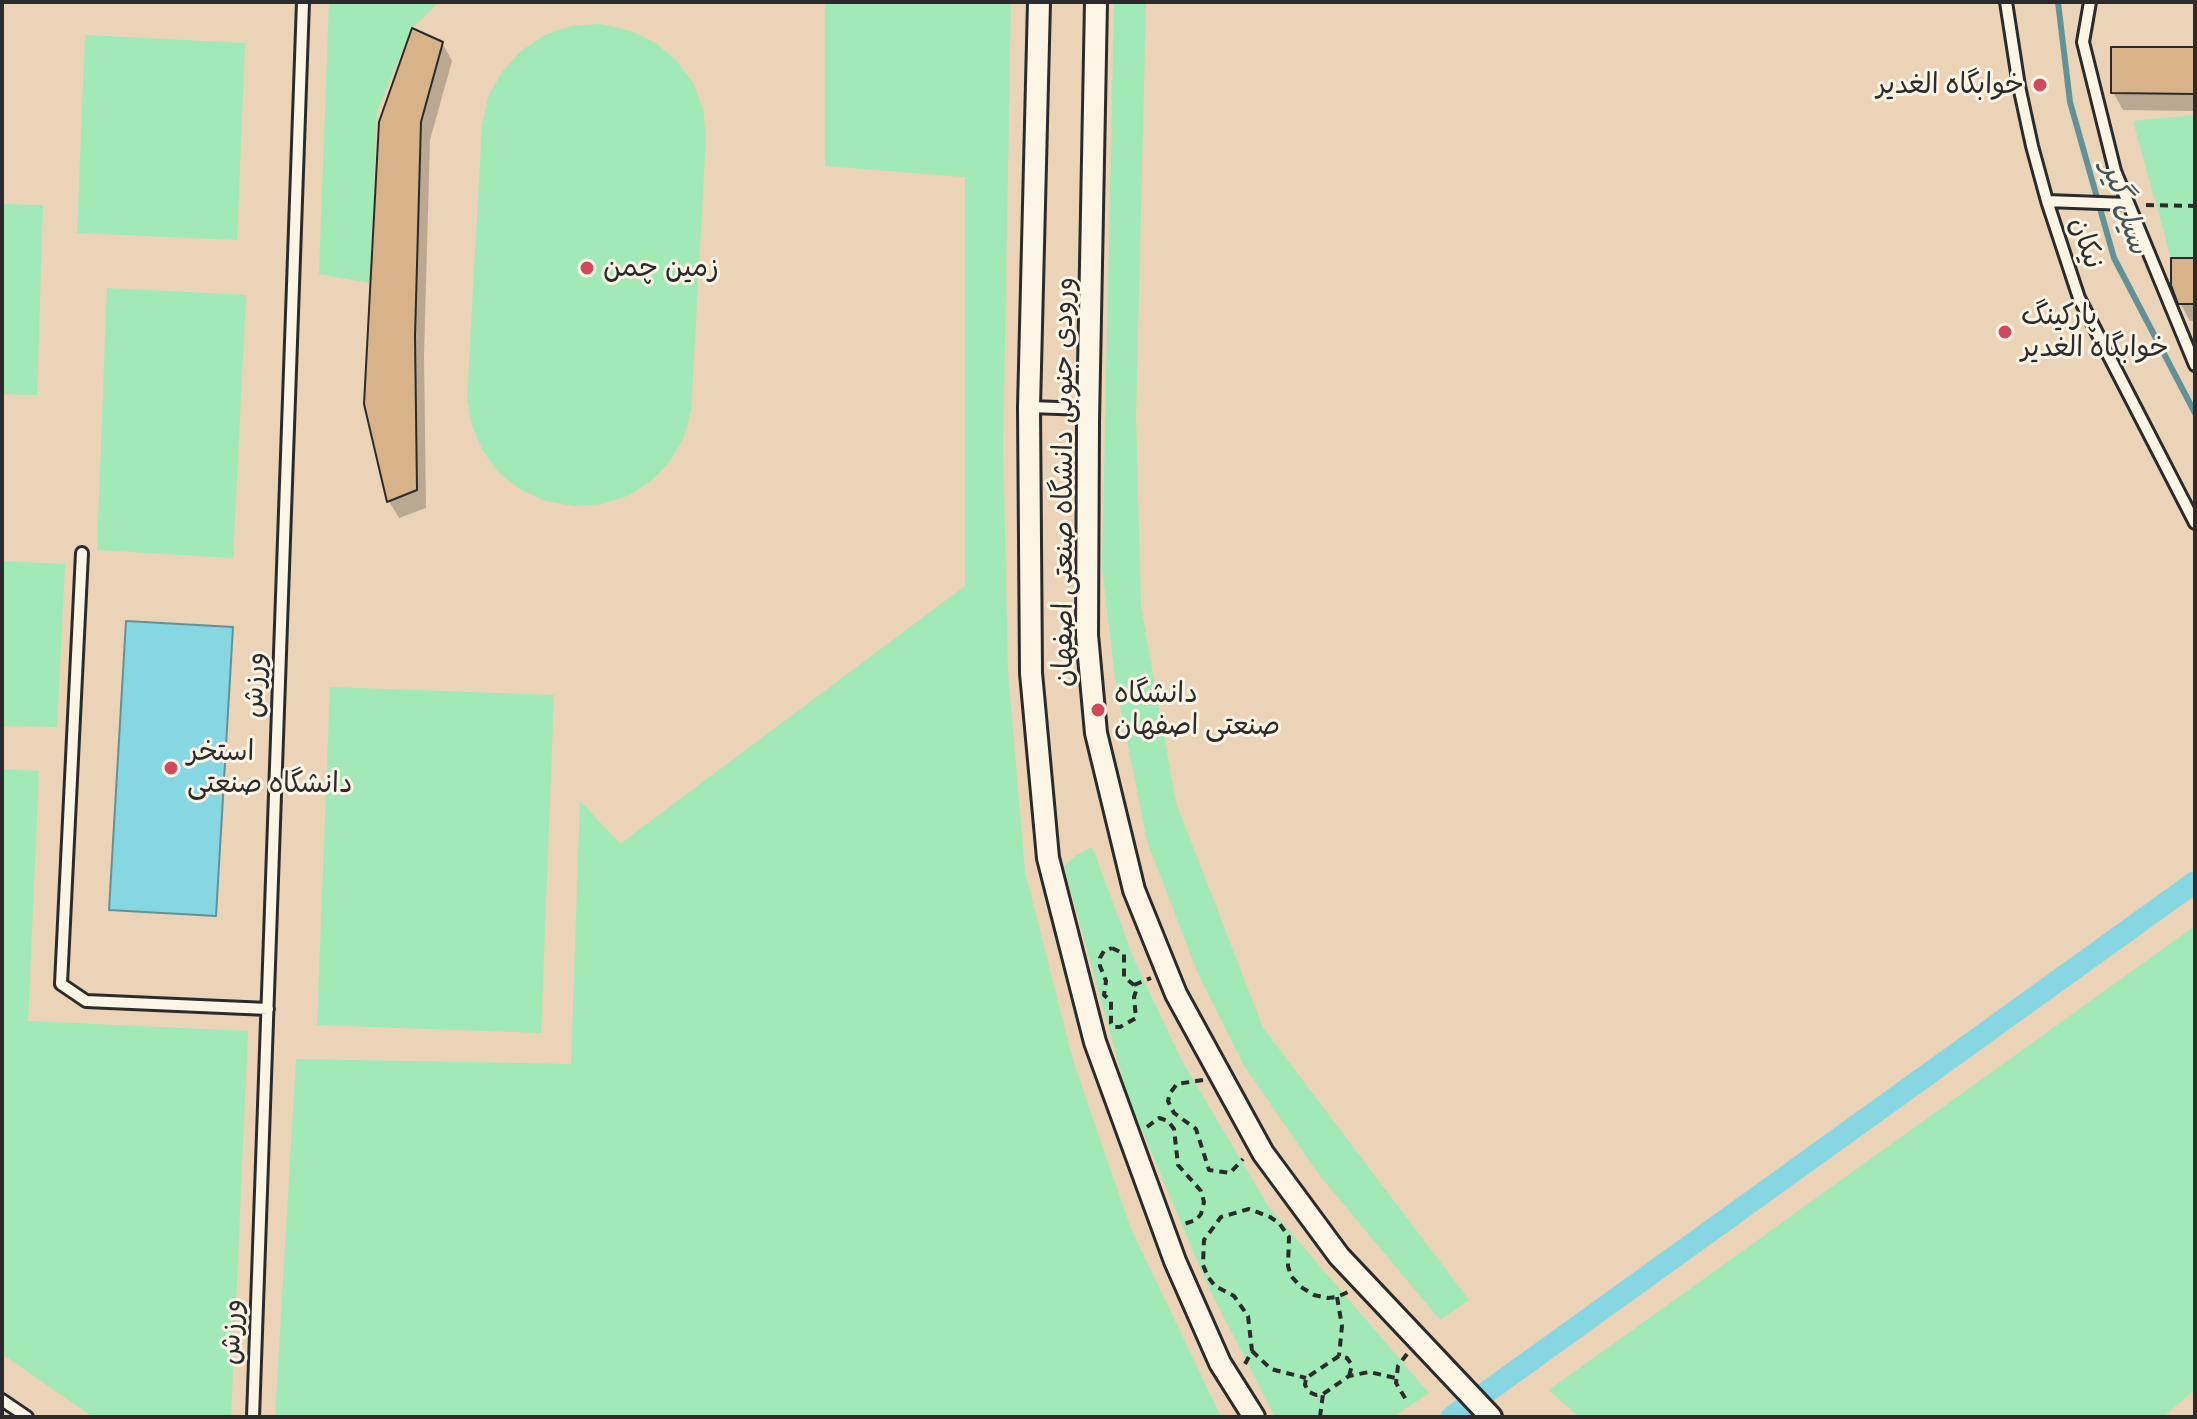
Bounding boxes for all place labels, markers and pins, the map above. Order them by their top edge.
place label: خوابگاه الغدیر [1876,68,2024,102]
marker: خوابگاه الغدیر [2031,76,2049,94]
place label: زمین چمن [603,251,719,285]
marker: زمین چمن [578,259,596,277]
place label: پارکینگ خوابگاه الغدیر [2021,299,2169,365]
marker: پارکینگ خوابگاه الغدیر [1996,323,2014,341]
place label: دانشگاه صنعتی اصفهان [1114,677,1280,743]
marker: دانشگاه صنعتی اصفهان [1089,701,1107,719]
place label: استخر دانشگاه صنعتی [187,735,353,801]
marker: استخر دانشگاه صنعتی [162,759,180,777]

